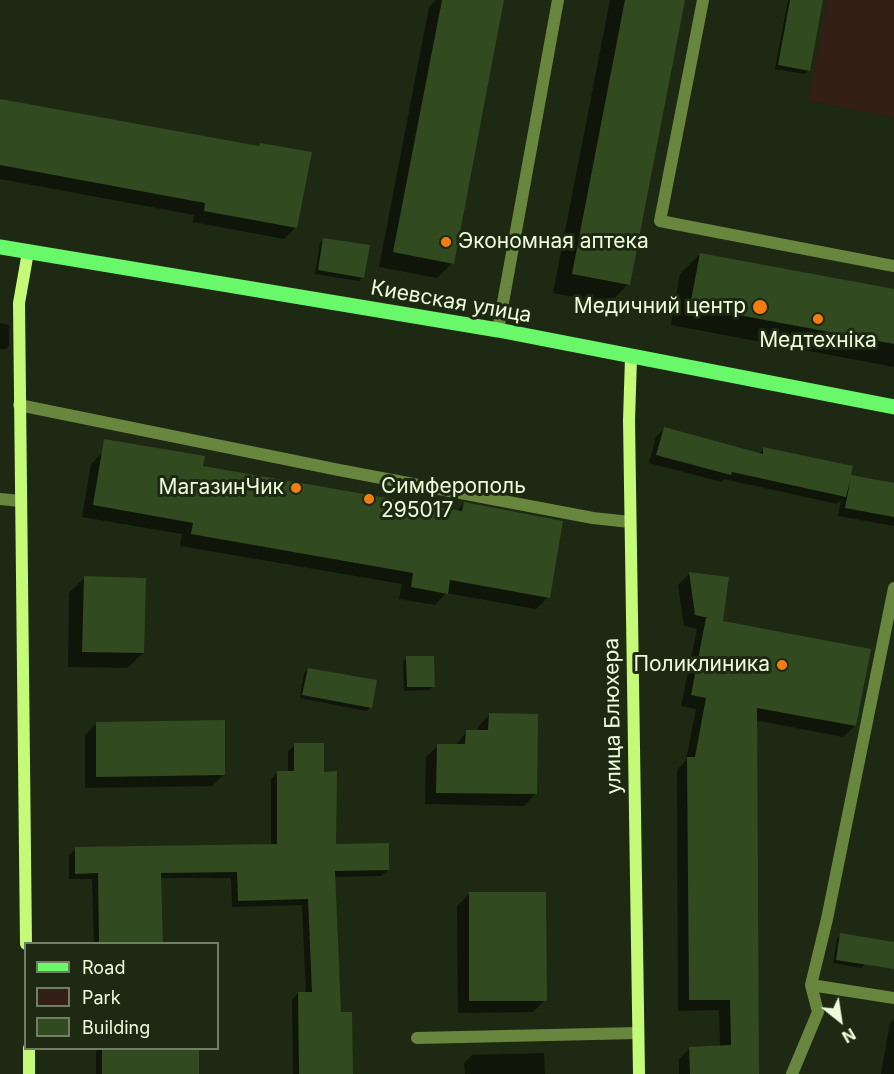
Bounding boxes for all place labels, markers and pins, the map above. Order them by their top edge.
place label: Экономная аптека [458,229,649,255]
marker: Экономная аптека [439,235,453,249]
place label: Медичний центр [574,294,746,320]
marker: Медичний центр [751,298,769,316]
marker: Медтехніка [811,312,825,326]
place label: Медтехніка [759,328,877,354]
place label: Симферополь 295017 [381,474,526,524]
place label: МагазинЧик [159,475,284,501]
marker: МагазинЧик [289,481,303,495]
marker: Симферополь 295017 [362,492,376,506]
place label: Поликлиника [633,652,770,678]
marker: Поликлиника [775,658,789,672]

